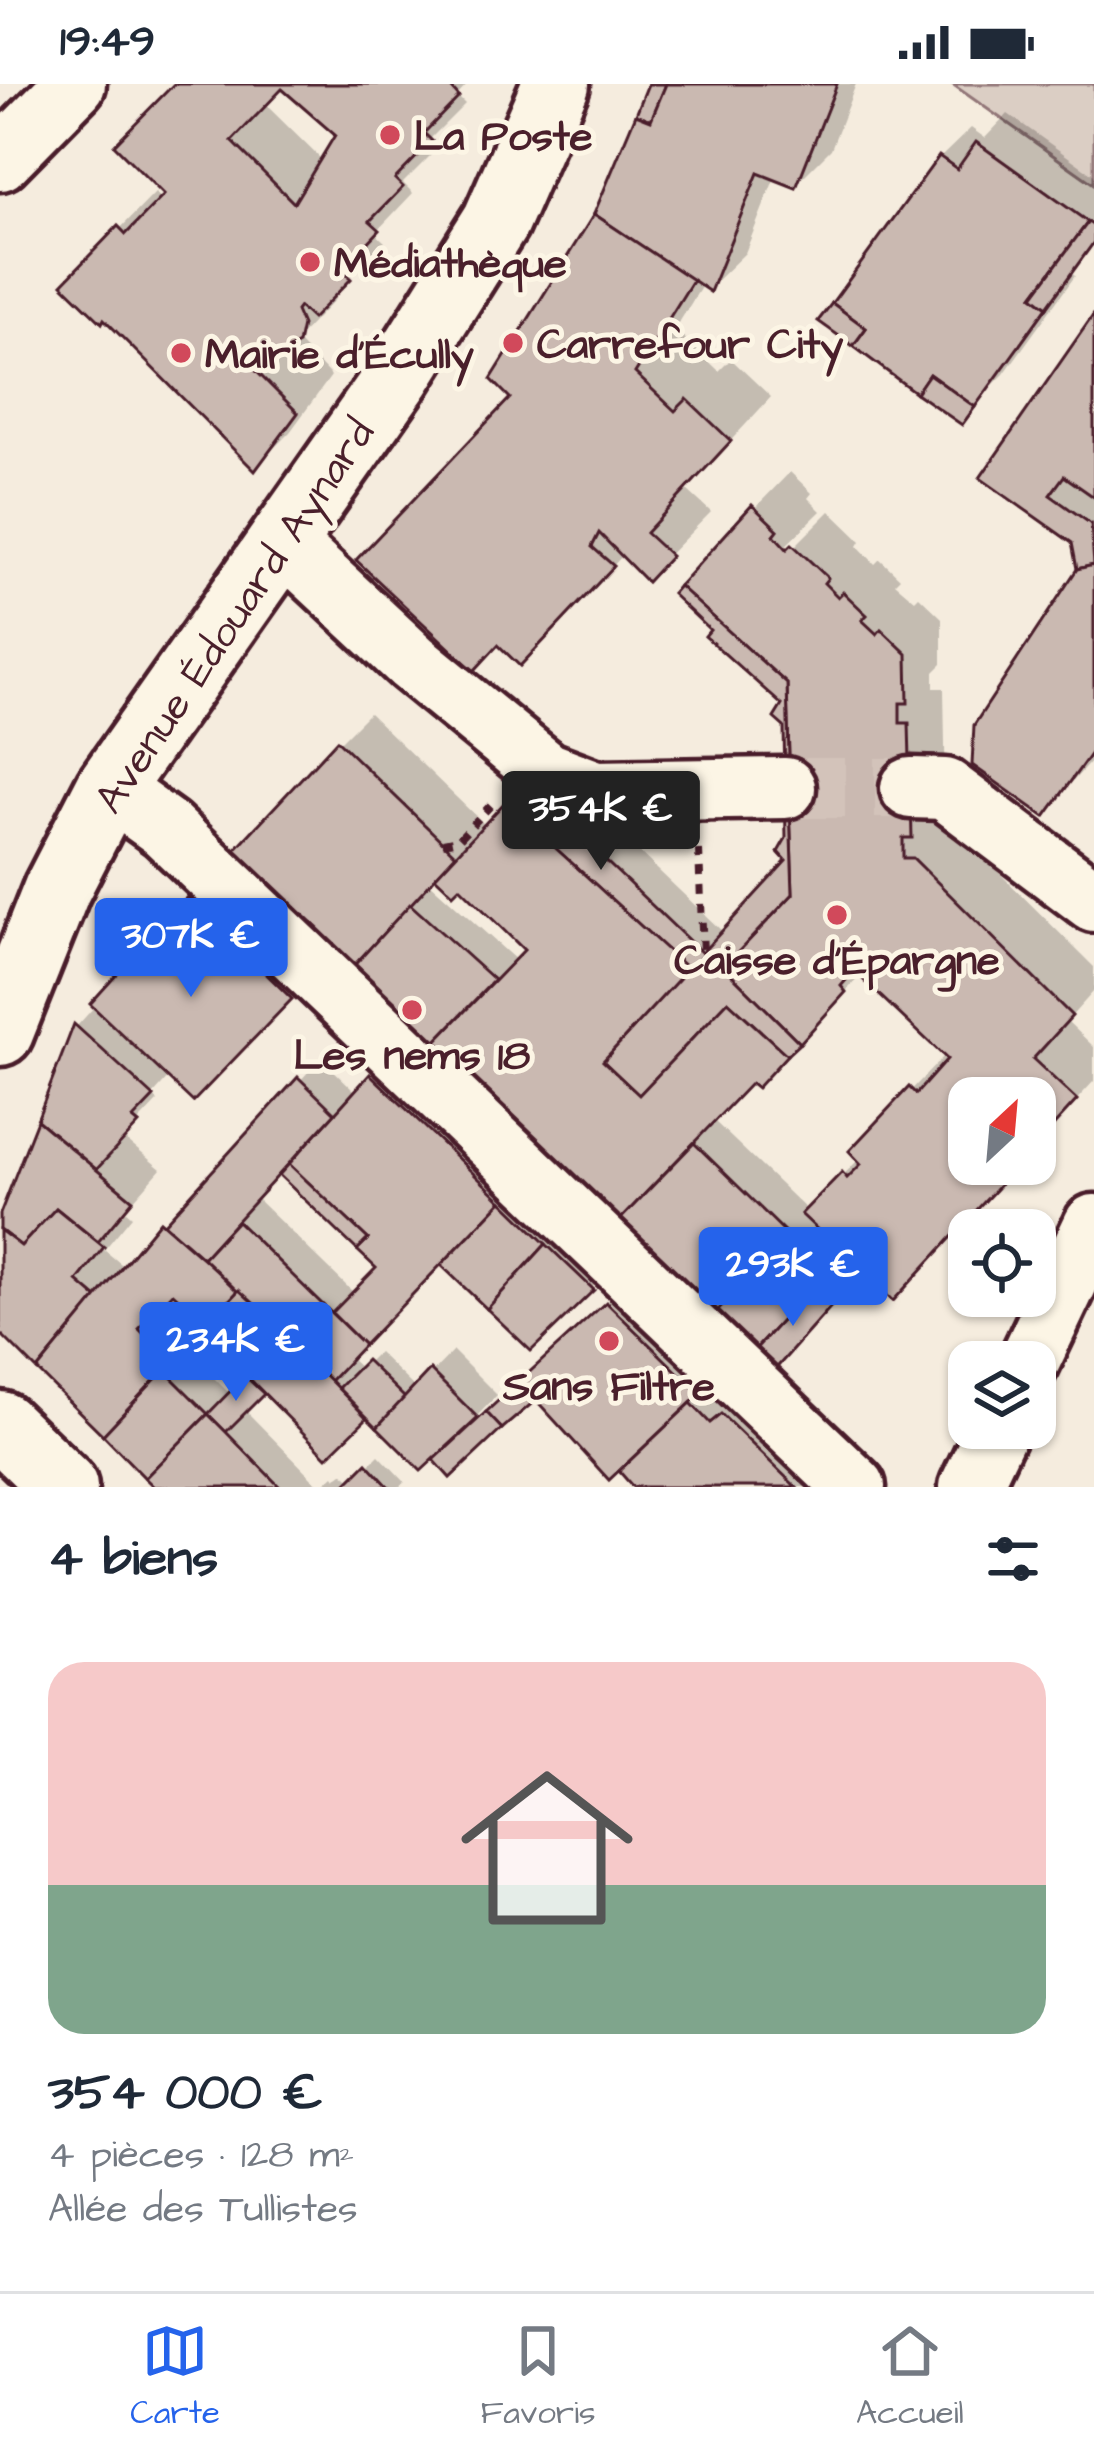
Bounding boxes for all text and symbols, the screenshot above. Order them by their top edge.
text: 19:49 [60,11,155,73]
place label: La Poste [414,109,593,167]
marker: La Poste [377,122,403,148]
place label: Médiathèque [334,236,567,294]
marker: Médiathèque [297,249,323,275]
place label: Carrefour City [537,317,843,377]
place label: Mairie d’Écully [205,327,474,387]
marker: Carrefour City [500,330,526,356]
marker: Mairie d’Écully [168,340,194,366]
street label: Avenue Édouard Aynard [82,408,390,826]
pin: 354K € [503,771,699,873]
text: 354K € [529,783,673,837]
pin: 307K € [93,898,289,1000]
marker: Caisse d'Épargne [824,902,850,928]
text: 307K € [122,910,260,964]
place label: Caisse d'Épargne [674,933,1000,992]
marker: Les nems 18 [399,997,425,1023]
place label: Les nems 18 [294,1028,530,1086]
north arrow [948,1077,1056,1185]
map controls [948,1077,1056,1449]
button: locate [948,1209,1056,1317]
pin: 293K € [695,1227,891,1329]
text: 293K € [726,1239,860,1293]
pin: 234K € [138,1302,334,1404]
text: 234K € [167,1314,305,1368]
marker: Sans Filtre [596,1328,622,1354]
button: layers [948,1341,1056,1449]
place label: Sans Filtre [502,1359,715,1417]
text: 4 biens [48,1524,218,1595]
icon: filters [980,1526,1046,1592]
icon: home [439,1740,655,1956]
text: 354 000 € [48,2058,323,2129]
text: 4 pièces · 128 m² [48,2129,354,2183]
text: Allée des Tullistes [48,2183,358,2237]
tab: Carte [130,2318,220,2436]
tab: Favoris [480,2318,595,2436]
tab: Accueil [856,2318,964,2436]

